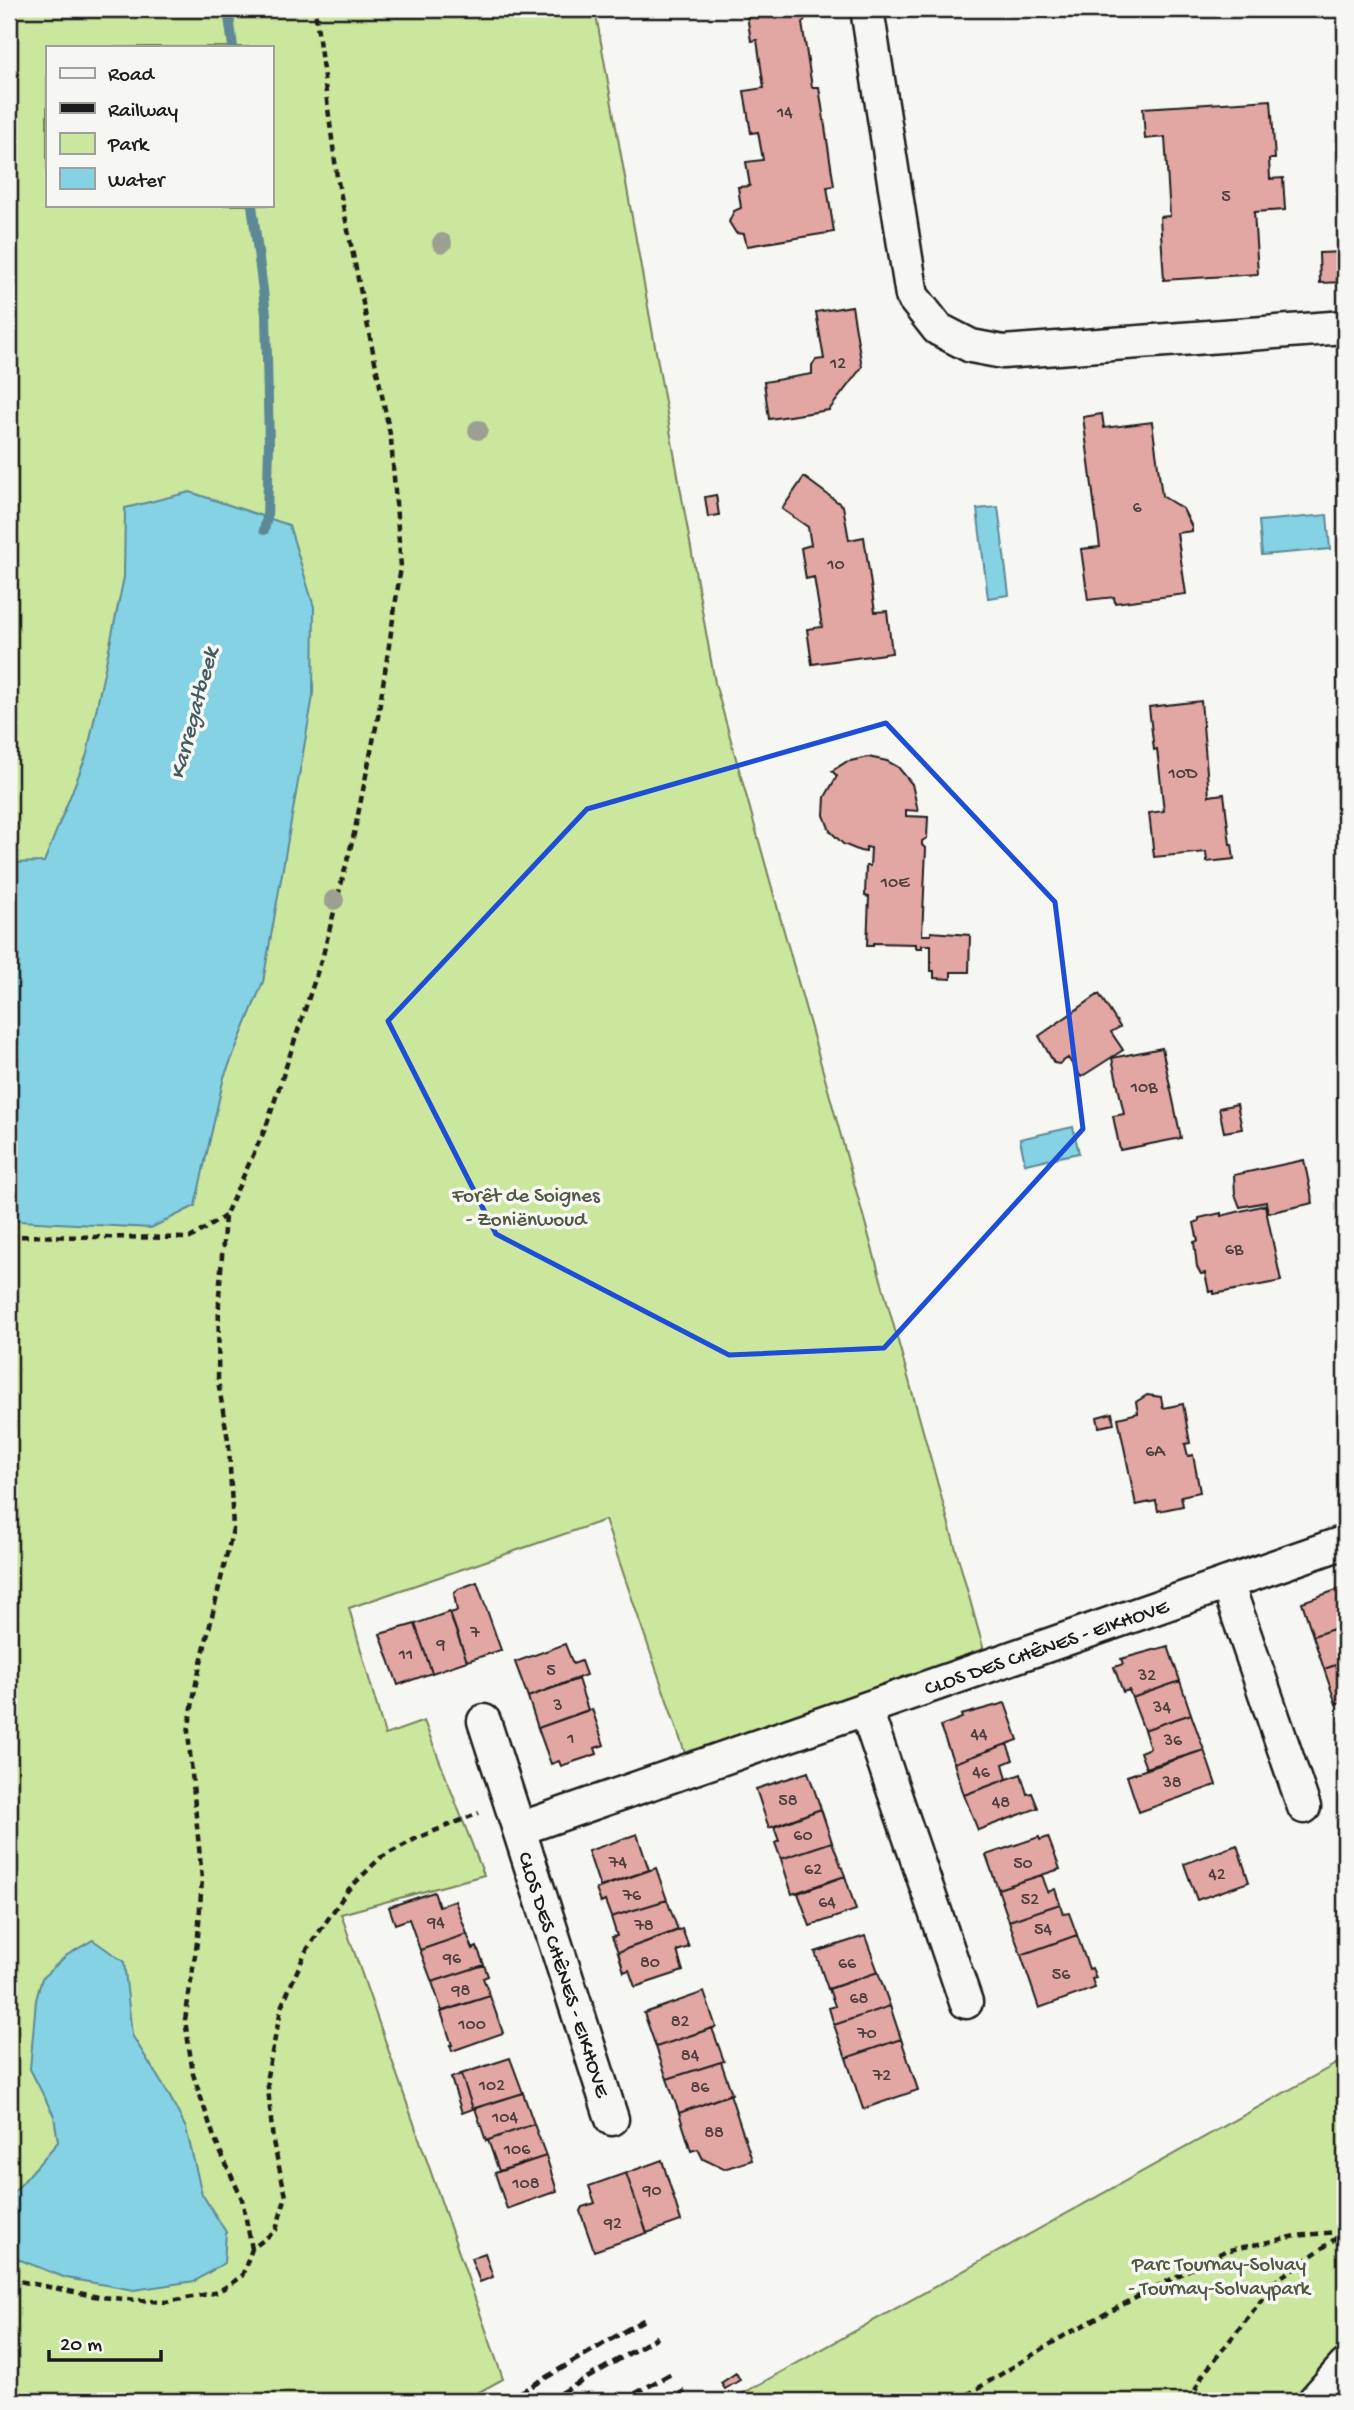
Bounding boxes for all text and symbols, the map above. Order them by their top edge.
legend [46,46,273,206]
text: Road [108,64,156,89]
text: Railway [108,100,178,125]
house number: 14 [776,103,793,124]
text: Park [107,134,151,159]
text: Water [108,170,166,195]
house number: 5 [1221,187,1231,208]
house number: 12 [829,354,846,375]
house number: 6 [1132,498,1142,519]
house number: 10 [826,555,845,576]
water label: Karregatbeek [165,643,227,783]
house number: 10D [1167,764,1198,785]
house number: 10E [880,873,910,894]
house number: 10B [1130,1078,1158,1099]
park label: Forêt de Soignes - Zoniënwoud [451,1185,601,1234]
house number: 6B [1225,1240,1244,1261]
house number: 6A [1145,1442,1166,1463]
street label: CLOS DES CHÊNES - EIKHOVE [922,1595,1173,1703]
house number: 7 [469,1623,480,1644]
house number: 9 [435,1635,446,1656]
house number: 11 [398,1645,413,1666]
house number: 5 [546,1661,556,1682]
house number: 32 [1137,1666,1156,1687]
house number: 3 [552,1696,563,1717]
house number: 34 [1152,1698,1171,1719]
house number: 44 [970,1725,988,1746]
house number: 1 [566,1729,575,1750]
house number: 36 [1163,1731,1183,1752]
house number: 46 [972,1763,991,1784]
house number: 38 [1161,1773,1182,1794]
house number: 58 [778,1791,798,1812]
house number: 48 [992,1793,1010,1814]
house number: 60 [793,1826,813,1847]
street label: CLOS DES CHÊNES - EIKHOVE [510,1849,613,2102]
house number: 74 [608,1853,627,1874]
house number: 50 [1013,1854,1033,1875]
house number: 62 [804,1860,822,1881]
house number: 42 [1208,1865,1226,1886]
house number: 76 [622,1886,642,1907]
house number: 52 [1021,1890,1039,1911]
house number: 64 [818,1893,836,1914]
house number: 94 [426,1913,445,1934]
house number: 78 [633,1916,654,1937]
house number: 54 [1034,1920,1052,1941]
house number: 96 [442,1949,462,1970]
house number: 80 [640,1953,660,1974]
house number: 66 [838,1954,857,1975]
house number: 56 [1052,1965,1071,1986]
house number: 98 [451,1981,471,2002]
house number: 68 [850,1989,869,2010]
house number: 82 [671,2012,690,2033]
house number: 100 [457,2015,486,2036]
house number: 70 [856,2024,877,2045]
house number: 84 [681,2046,700,2067]
house number: 72 [872,2066,891,2087]
house number: 102 [478,2076,505,2097]
house number: 86 [691,2078,710,2099]
house number: 104 [491,2108,518,2129]
house number: 88 [704,2123,724,2144]
house number: 106 [503,2140,531,2161]
house number: 108 [511,2174,540,2195]
house number: 90 [641,2181,662,2202]
house number: 92 [603,2214,622,2235]
park label: Parc Tournay-Solvay - Tournay-Solvaypark [1128,2254,1312,2303]
scale bar [49,2319,161,2363]
text: 20 m [60,2334,102,2359]

